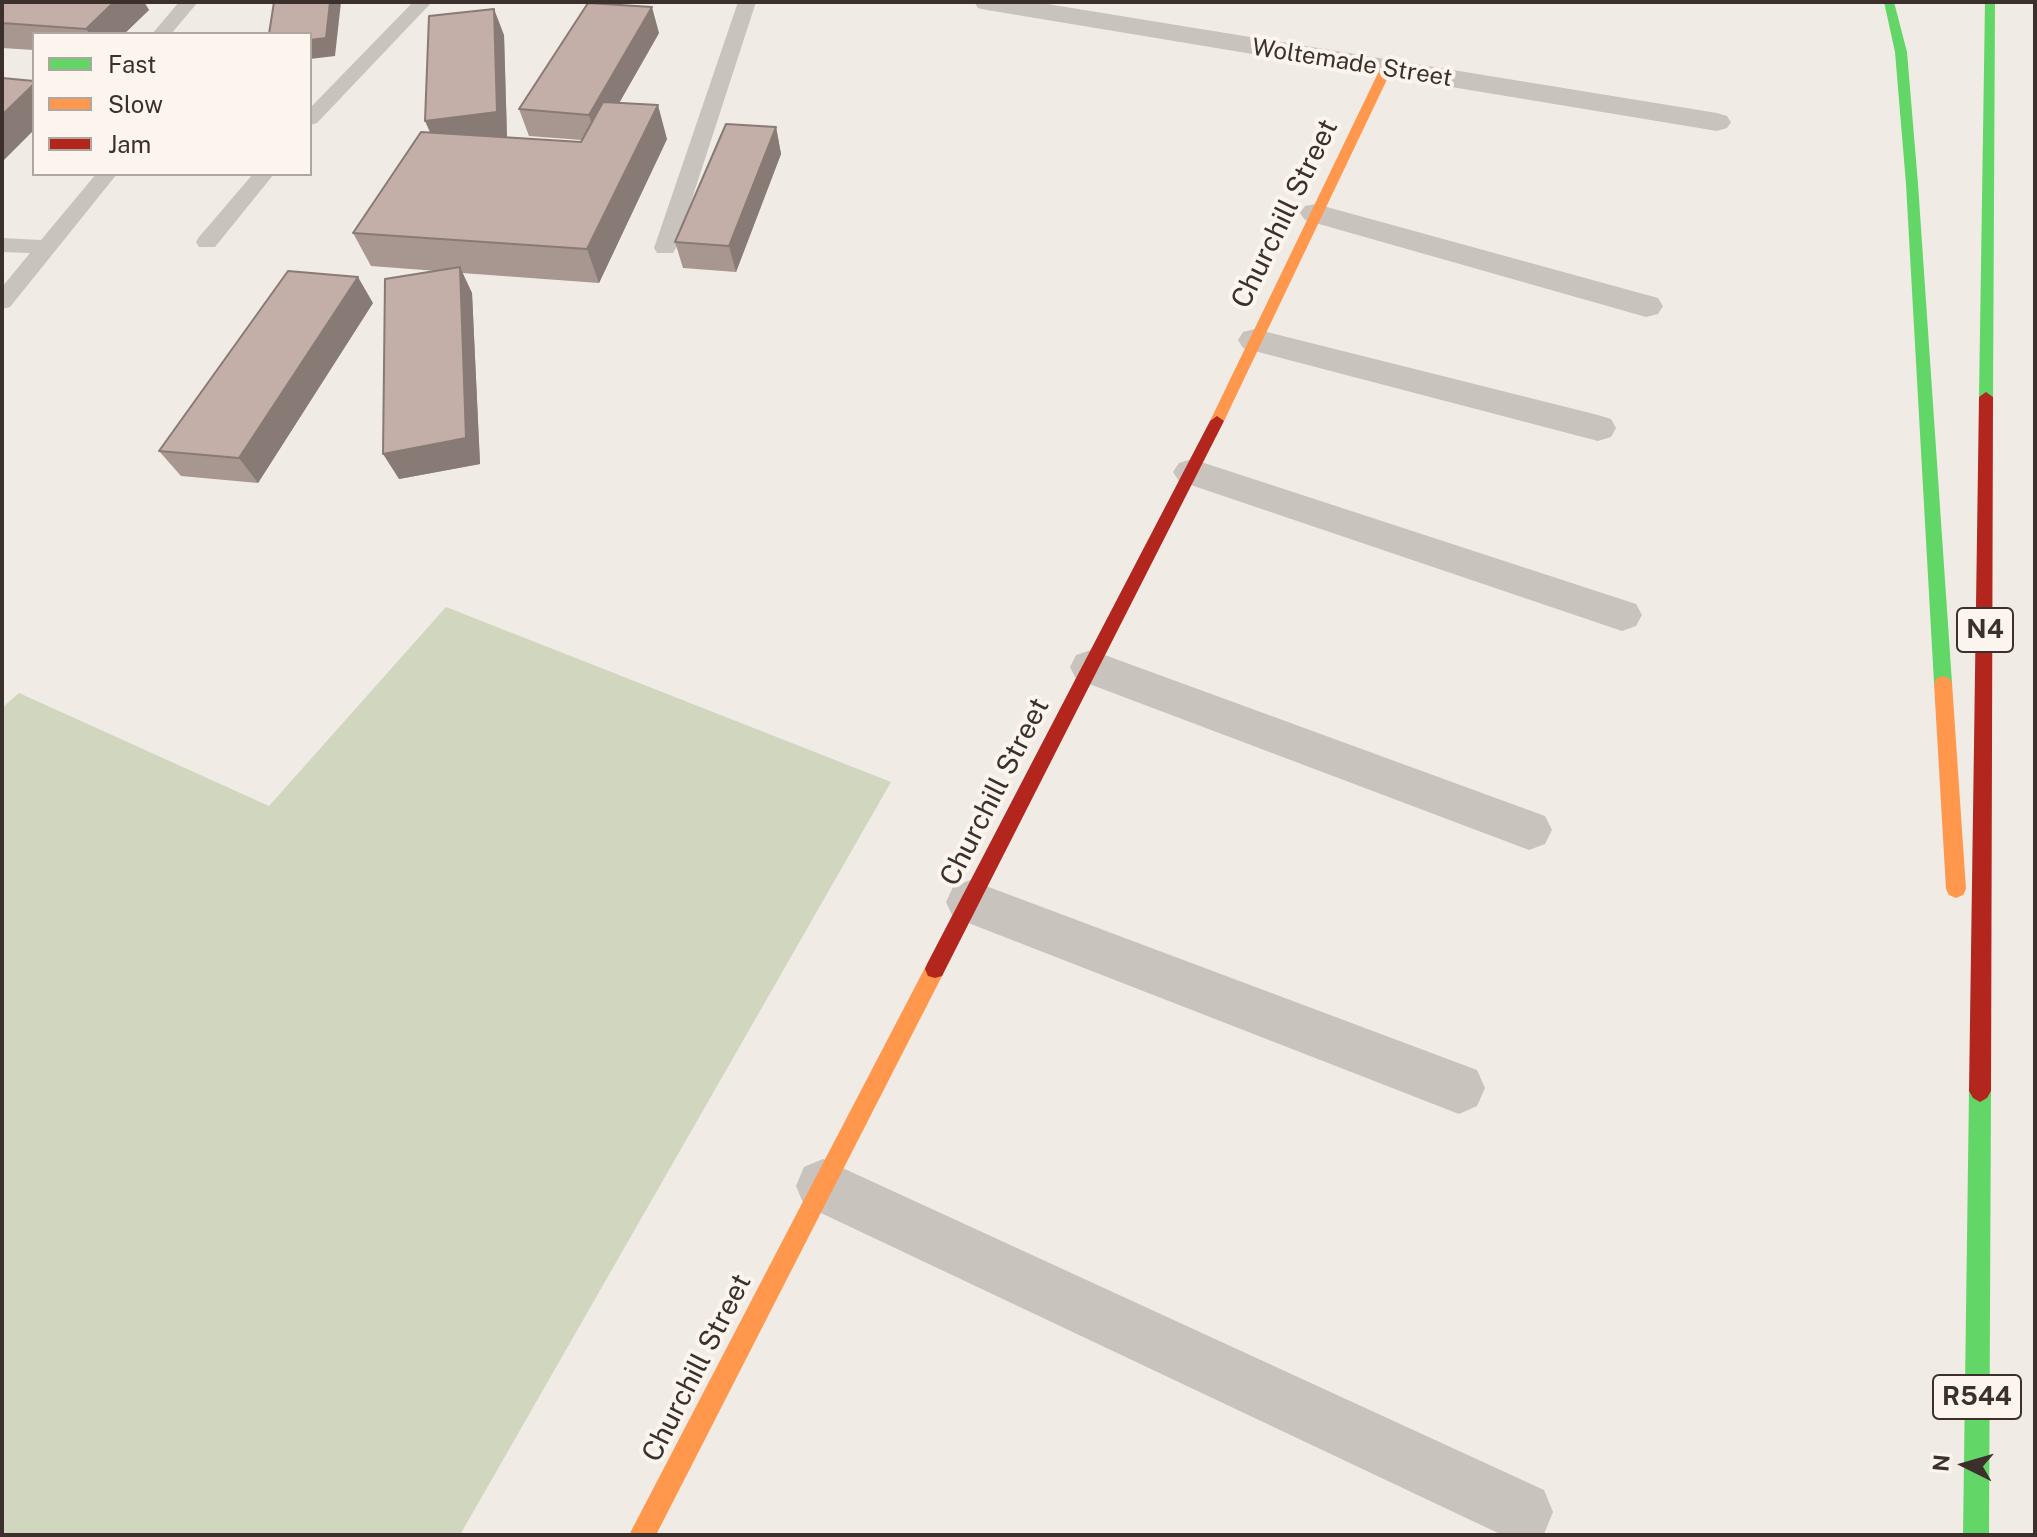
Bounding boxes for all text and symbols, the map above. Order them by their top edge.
legend [32,32,312,176]
street label: Woltemade Street [1250,33,1454,93]
text: Fast [108,50,156,78]
text: Slow [108,90,163,118]
street label: Churchill Street [1225,114,1345,314]
text: Jam [108,130,151,158]
road number: N4 [1957,608,2013,652]
street label: Churchill Street [933,693,1057,891]
street label: Churchill Street [635,1269,759,1467]
road number: R544 [1933,1375,2021,1419]
north arrow [1925,1425,2005,1505]
text: N [1927,1453,1955,1473]

